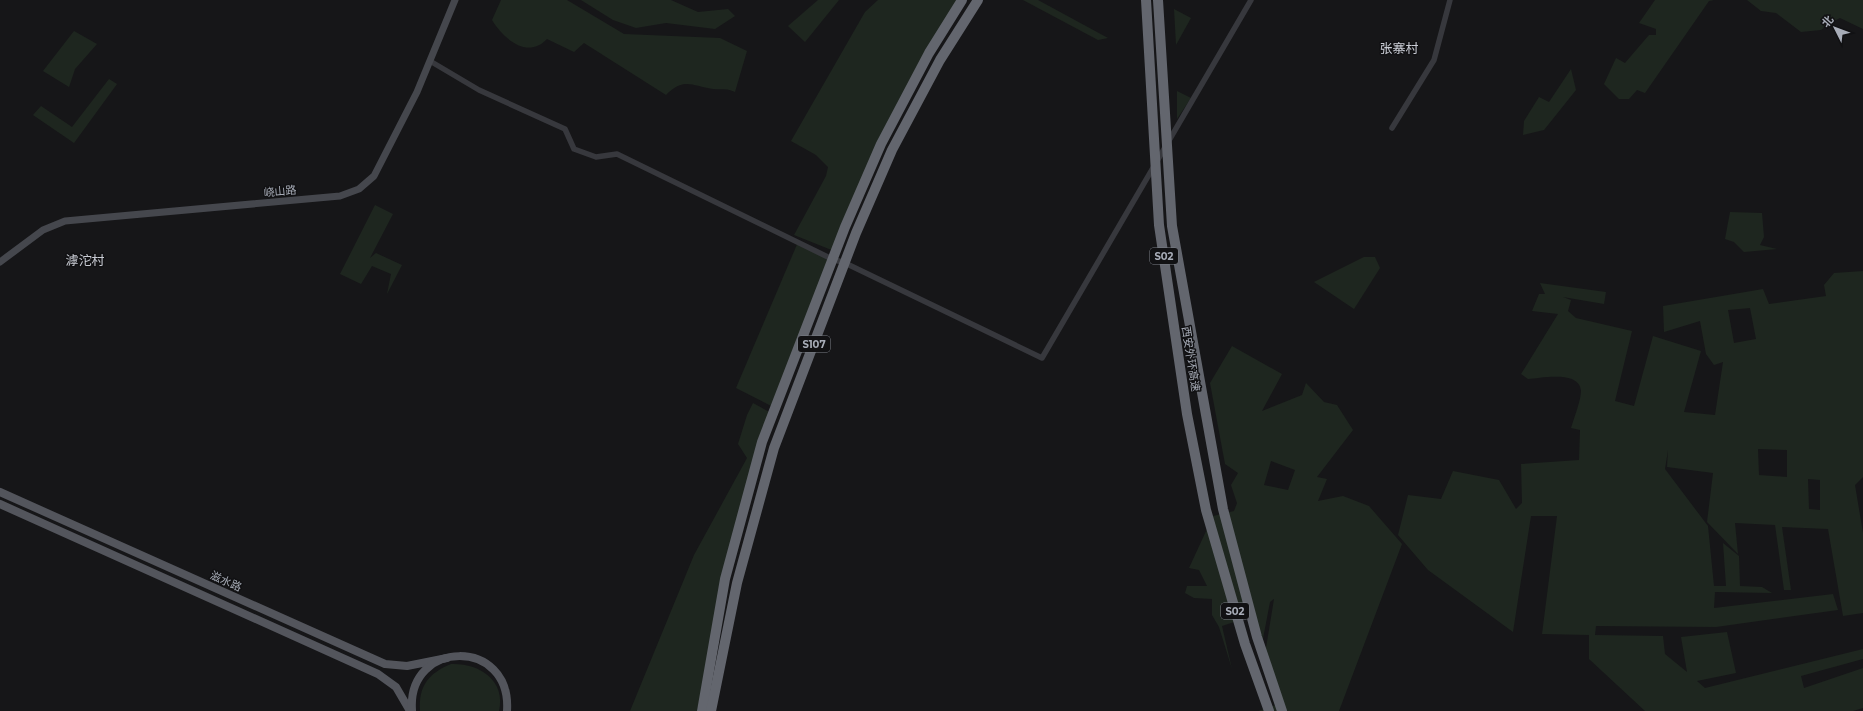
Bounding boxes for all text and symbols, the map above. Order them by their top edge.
north arrow [1815,8,1855,48]
text: 北 [1819,13,1836,30]
district label: 张寨村 [1379,40,1419,56]
street label: 峣山路 [263,183,297,199]
road number: S02 [1150,248,1178,264]
district label: 滹沱村 [65,252,105,268]
street label: 西安外环高速 [1179,325,1203,393]
road number: S107 [798,336,830,352]
street label: 滋水路 [208,568,244,594]
road number: S02 [1221,603,1249,619]

